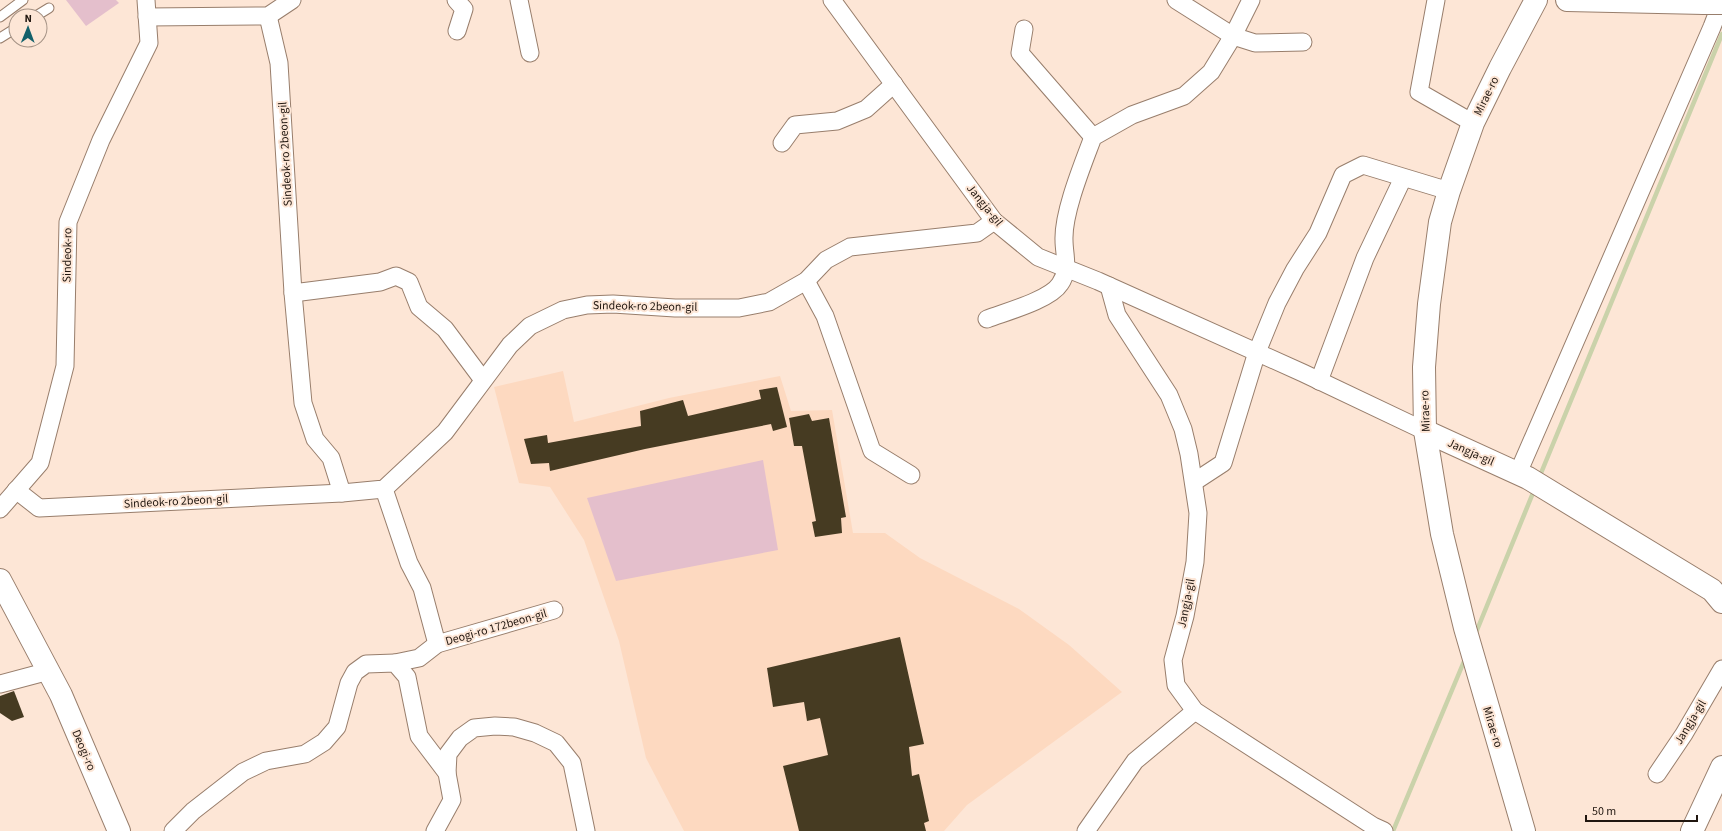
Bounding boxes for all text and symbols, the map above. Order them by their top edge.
north arrow [8,8,48,48]
text: N [24,11,32,26]
street label: Mirae-ro [1470,74,1503,119]
street label: Sindeok-ro 2beon-gil [274,101,297,207]
street label: Jangja-gil [962,181,1007,230]
street label: Sindeok-ro [59,227,76,283]
street label: Sindeok-ro 2beon-gil [593,297,697,316]
street label: Mirae-ro [1416,390,1435,432]
street label: Jangja-gil [1445,435,1497,470]
street label: Sindeok-ro 2beon-gil [123,490,229,513]
street label: Jangja-gil [1173,577,1200,629]
street label: Deogi-ro 172beon-gil [443,605,549,650]
street label: Jangja-gil [1670,697,1711,748]
street label: Mirae-ro [1478,705,1507,750]
street label: Deogi-ro [67,727,100,773]
scale bar [1586,797,1697,823]
text: 50 m [1592,803,1616,820]

